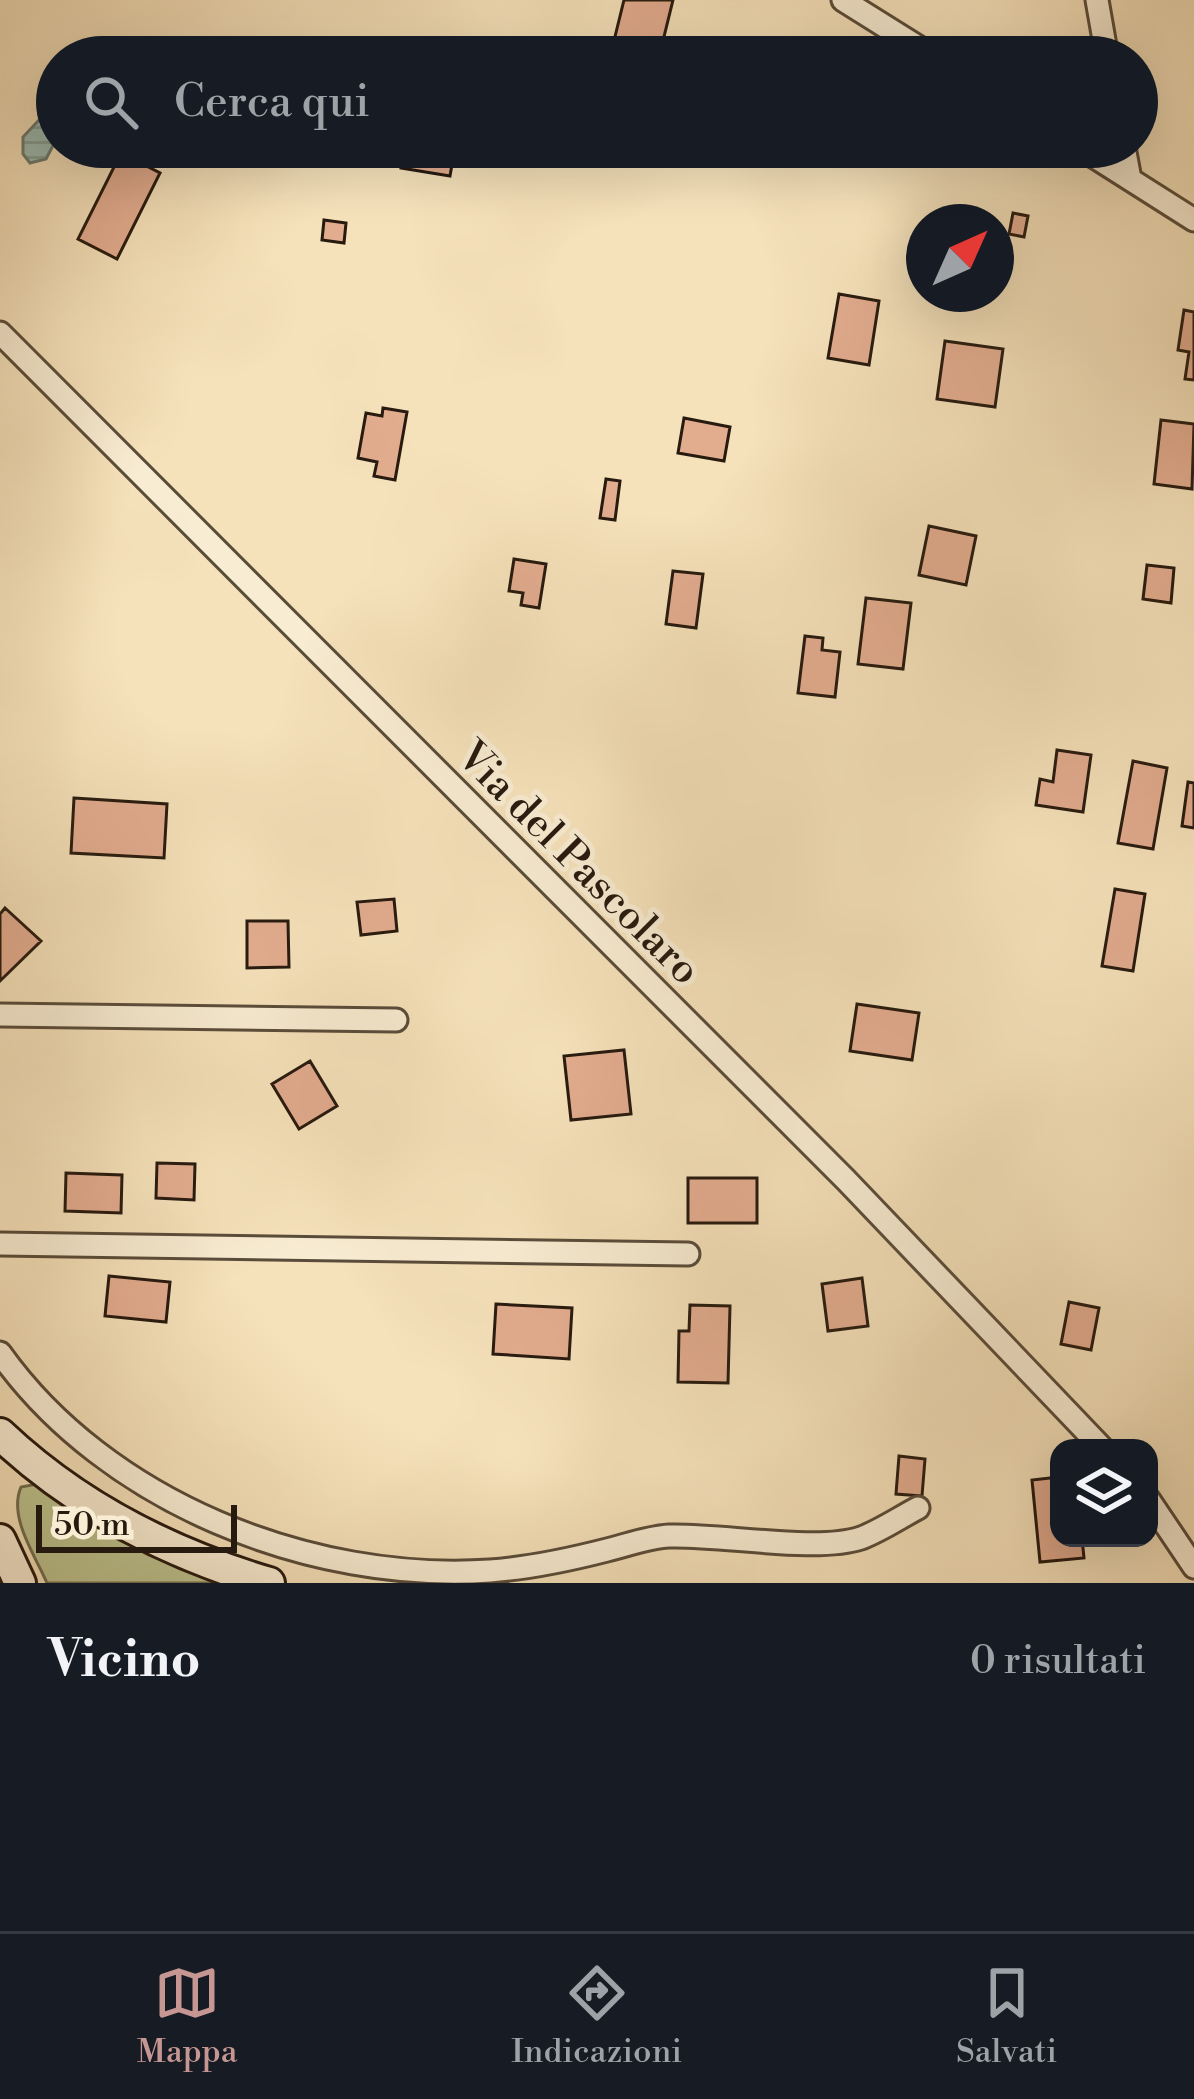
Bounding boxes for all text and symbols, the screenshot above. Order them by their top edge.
search box [36,36,1158,168]
icon: search [78,69,144,135]
text: Cerca qui [174,74,370,131]
north arrow [906,204,1014,312]
street label: Via del Pascolaro [444,730,711,997]
map controls [1050,1439,1158,1547]
button: layers [1050,1439,1158,1547]
scale bar [36,1499,237,1552]
text: 50 m [54,1505,130,1546]
text: Vicino [48,1629,201,1693]
text: 0 risultati [970,1637,1146,1686]
tab: Mappa [137,1960,238,2073]
tab: Indicazioni [511,1960,682,2073]
tab: Salvati [956,1960,1057,2073]

